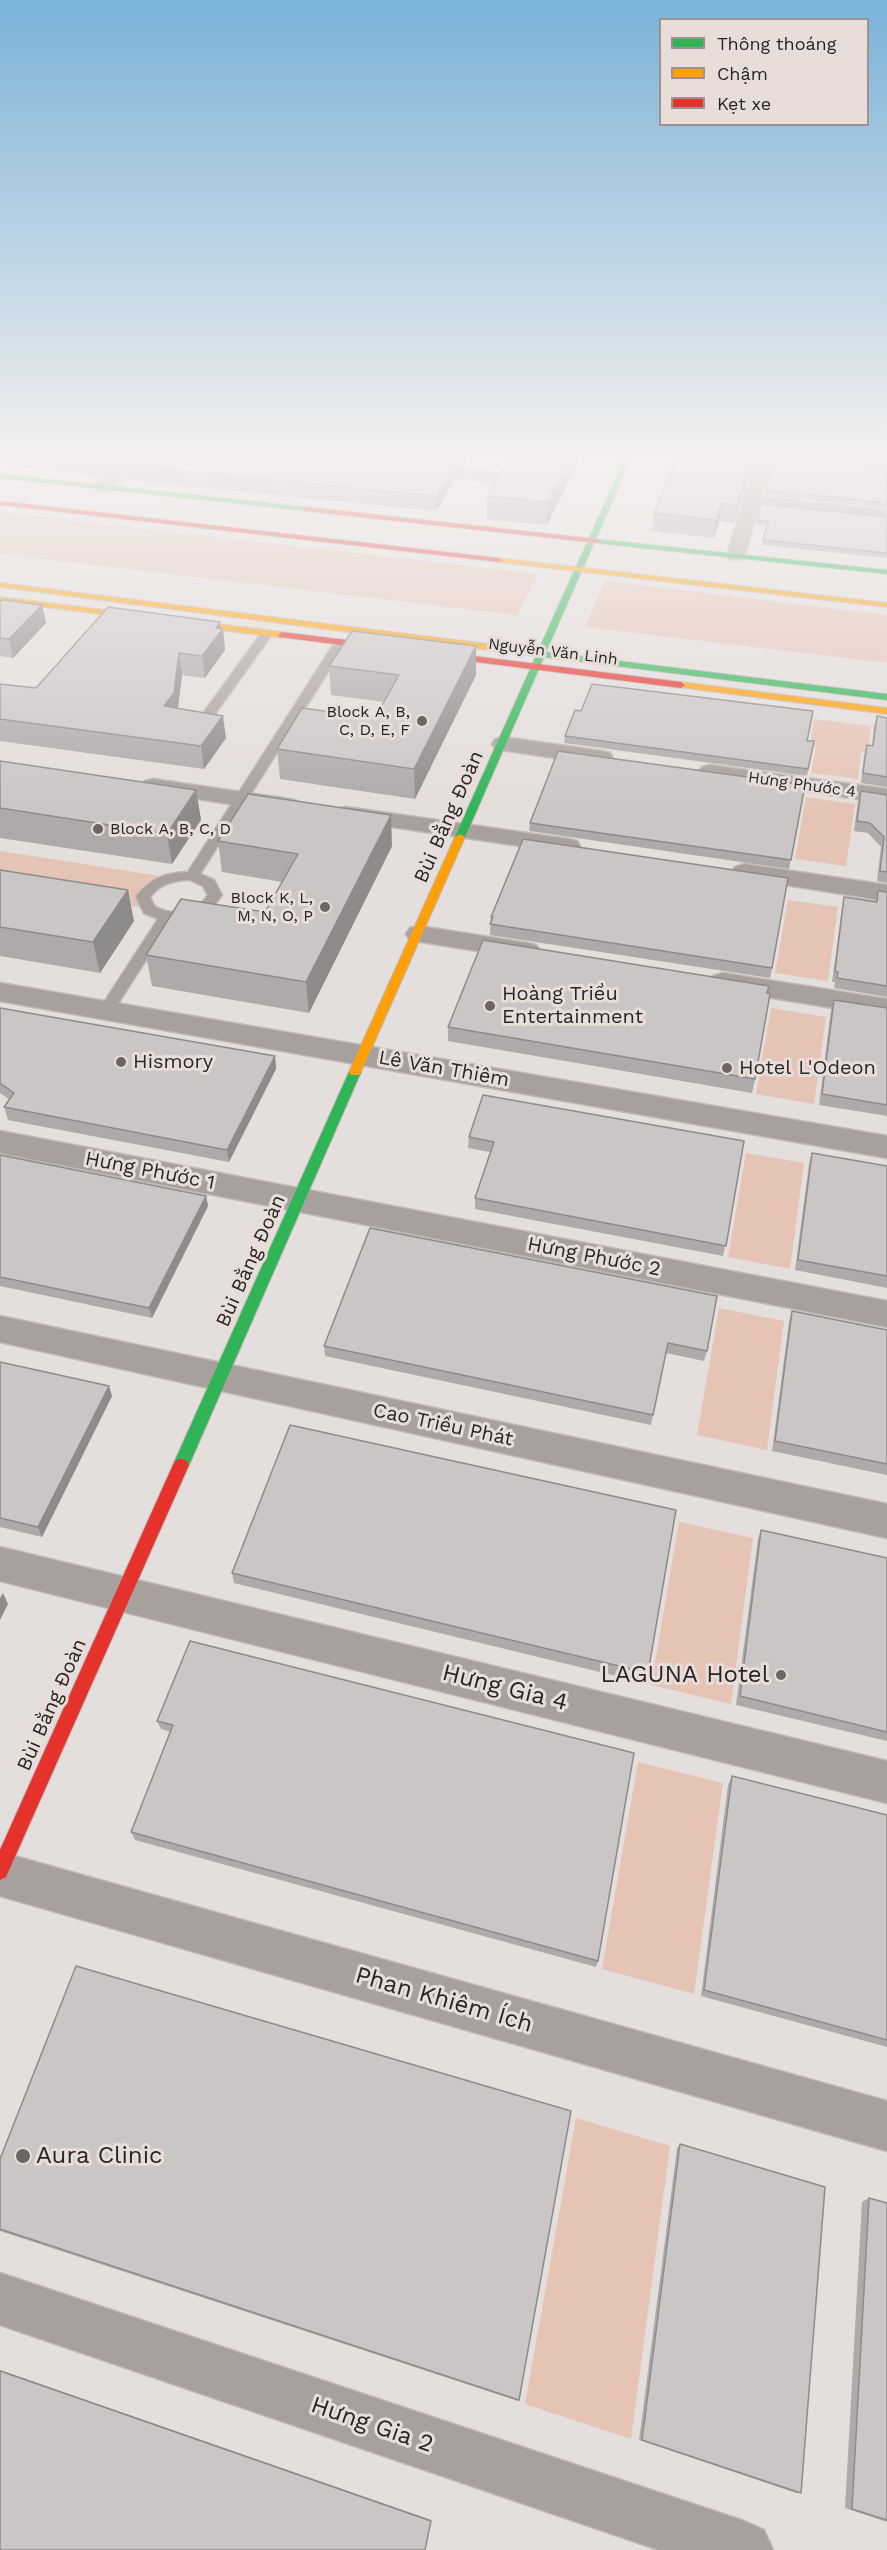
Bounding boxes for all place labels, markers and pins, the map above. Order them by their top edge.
place label: Block A, B, C, D, E, F [326,702,410,740]
marker: Block A, B, C, D, E, F [415,714,429,728]
place label: Block A, B, C, D [110,819,231,839]
marker: Block A, B, C, D [91,822,105,836]
place label: Block K, L, M, N, O, P [231,888,313,926]
marker: Block K, L, M, N, O, P [318,900,332,914]
place label: Hoàng Triều Entertainment [502,982,643,1029]
marker: Hoàng Triều Entertainment [483,999,497,1013]
place label: Hismory [133,1050,213,1074]
marker: Hismory [114,1055,128,1069]
place label: Hotel L'Odeon [739,1056,876,1080]
marker: Hotel L'Odeon [720,1061,734,1075]
place label: LAGUNA Hotel [600,1661,769,1689]
marker: LAGUNA Hotel [774,1668,788,1682]
place label: Aura Clinic [36,2142,163,2170]
marker: Aura Clinic [14,2147,32,2165]

